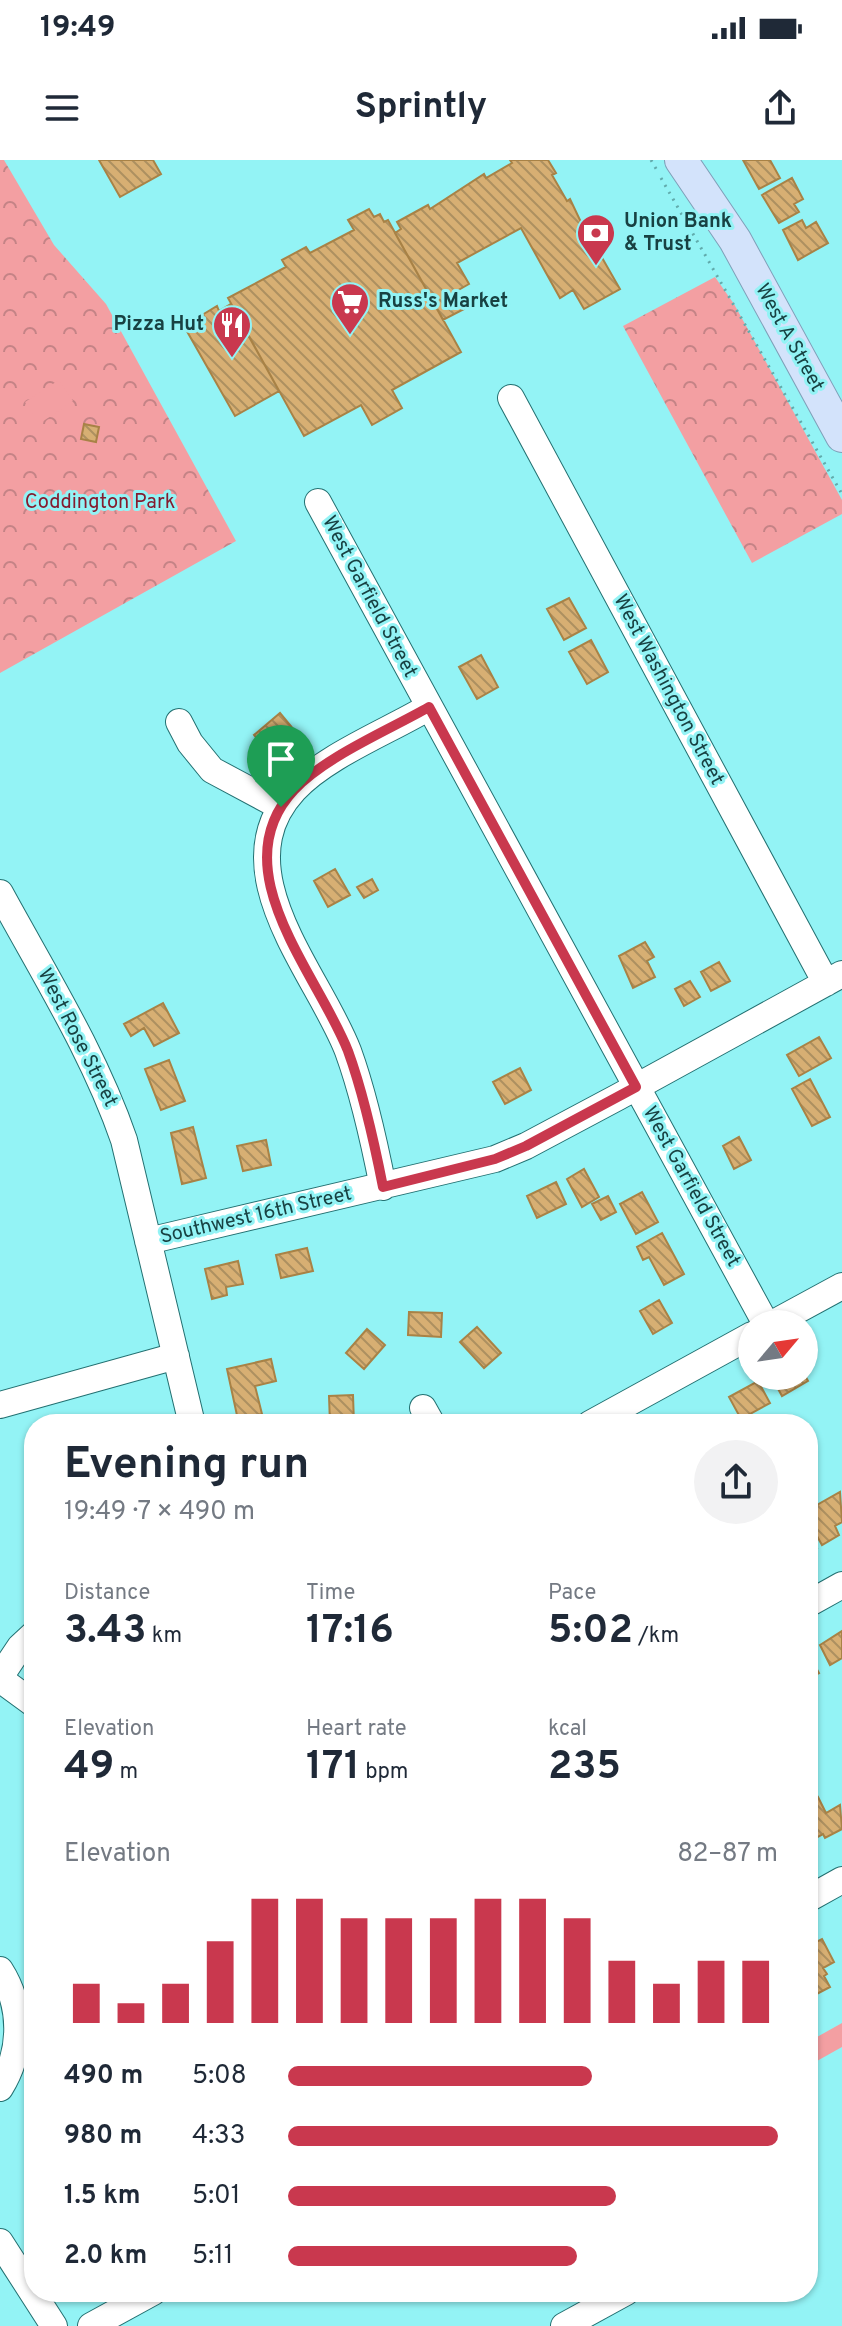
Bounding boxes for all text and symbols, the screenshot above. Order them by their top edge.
text: 19:49 [40,10,115,47]
text: Sprintly [355,85,487,131]
icon: menu [40,86,84,130]
icon: share [758,86,802,130]
place label: Union Bank & Trust [624,209,732,258]
bank icon: Union Bank & Trust [575,212,617,267]
street label: West A Street [749,279,829,397]
supermarket icon: Russ's Market [329,281,371,336]
place label: Russ's Market [378,289,508,315]
restaurant icon: Pizza Hut [211,304,253,359]
place label: Pizza Hut [114,312,204,338]
park label: Coddington Park [25,490,175,516]
street label: West Garfield Street [315,512,423,682]
street label: West Washington Street [607,590,729,790]
pin [247,725,315,807]
icon: arrive [259,737,303,781]
street label: West Rose Street [31,964,123,1112]
street label: West Garfield Street [636,1102,746,1272]
street label: Southwest 16th Street [158,1181,354,1251]
north arrow [738,1310,818,1390]
map controls [738,1310,818,1390]
text: Evening run [64,1438,309,1494]
button: share [694,1440,778,1524]
text: 19:49 · 7 × 490 m [64,1496,255,1529]
text: Distance [64,1580,150,1607]
text: Time [306,1580,355,1607]
text: Pace [548,1580,596,1607]
text: 3.43 [64,1607,146,1657]
text: 17:16 [306,1607,394,1657]
text: 5:02 [548,1607,633,1657]
text: km [146,1623,182,1650]
text: /km [633,1623,679,1650]
text: Elevation [64,1716,154,1743]
text: Heart rate [306,1716,407,1743]
text: kcal [548,1716,587,1743]
text: 49 [64,1743,114,1793]
text: 171 [306,1743,360,1793]
text: 235 [548,1743,621,1793]
text: m [114,1759,138,1786]
text: bpm [360,1759,408,1786]
text: Elevation [64,1838,171,1871]
text: 82–87 m [677,1838,778,1871]
text: 490 m [64,2060,143,2093]
text: 5:08 [192,2060,247,2093]
text: 980 m [64,2120,142,2153]
text: 4:33 [192,2120,245,2153]
text: 1.5 km [64,2180,141,2213]
text: 5:01 [192,2180,240,2213]
text: 2.0 km [64,2240,147,2273]
text: 5:11 [192,2240,233,2273]

